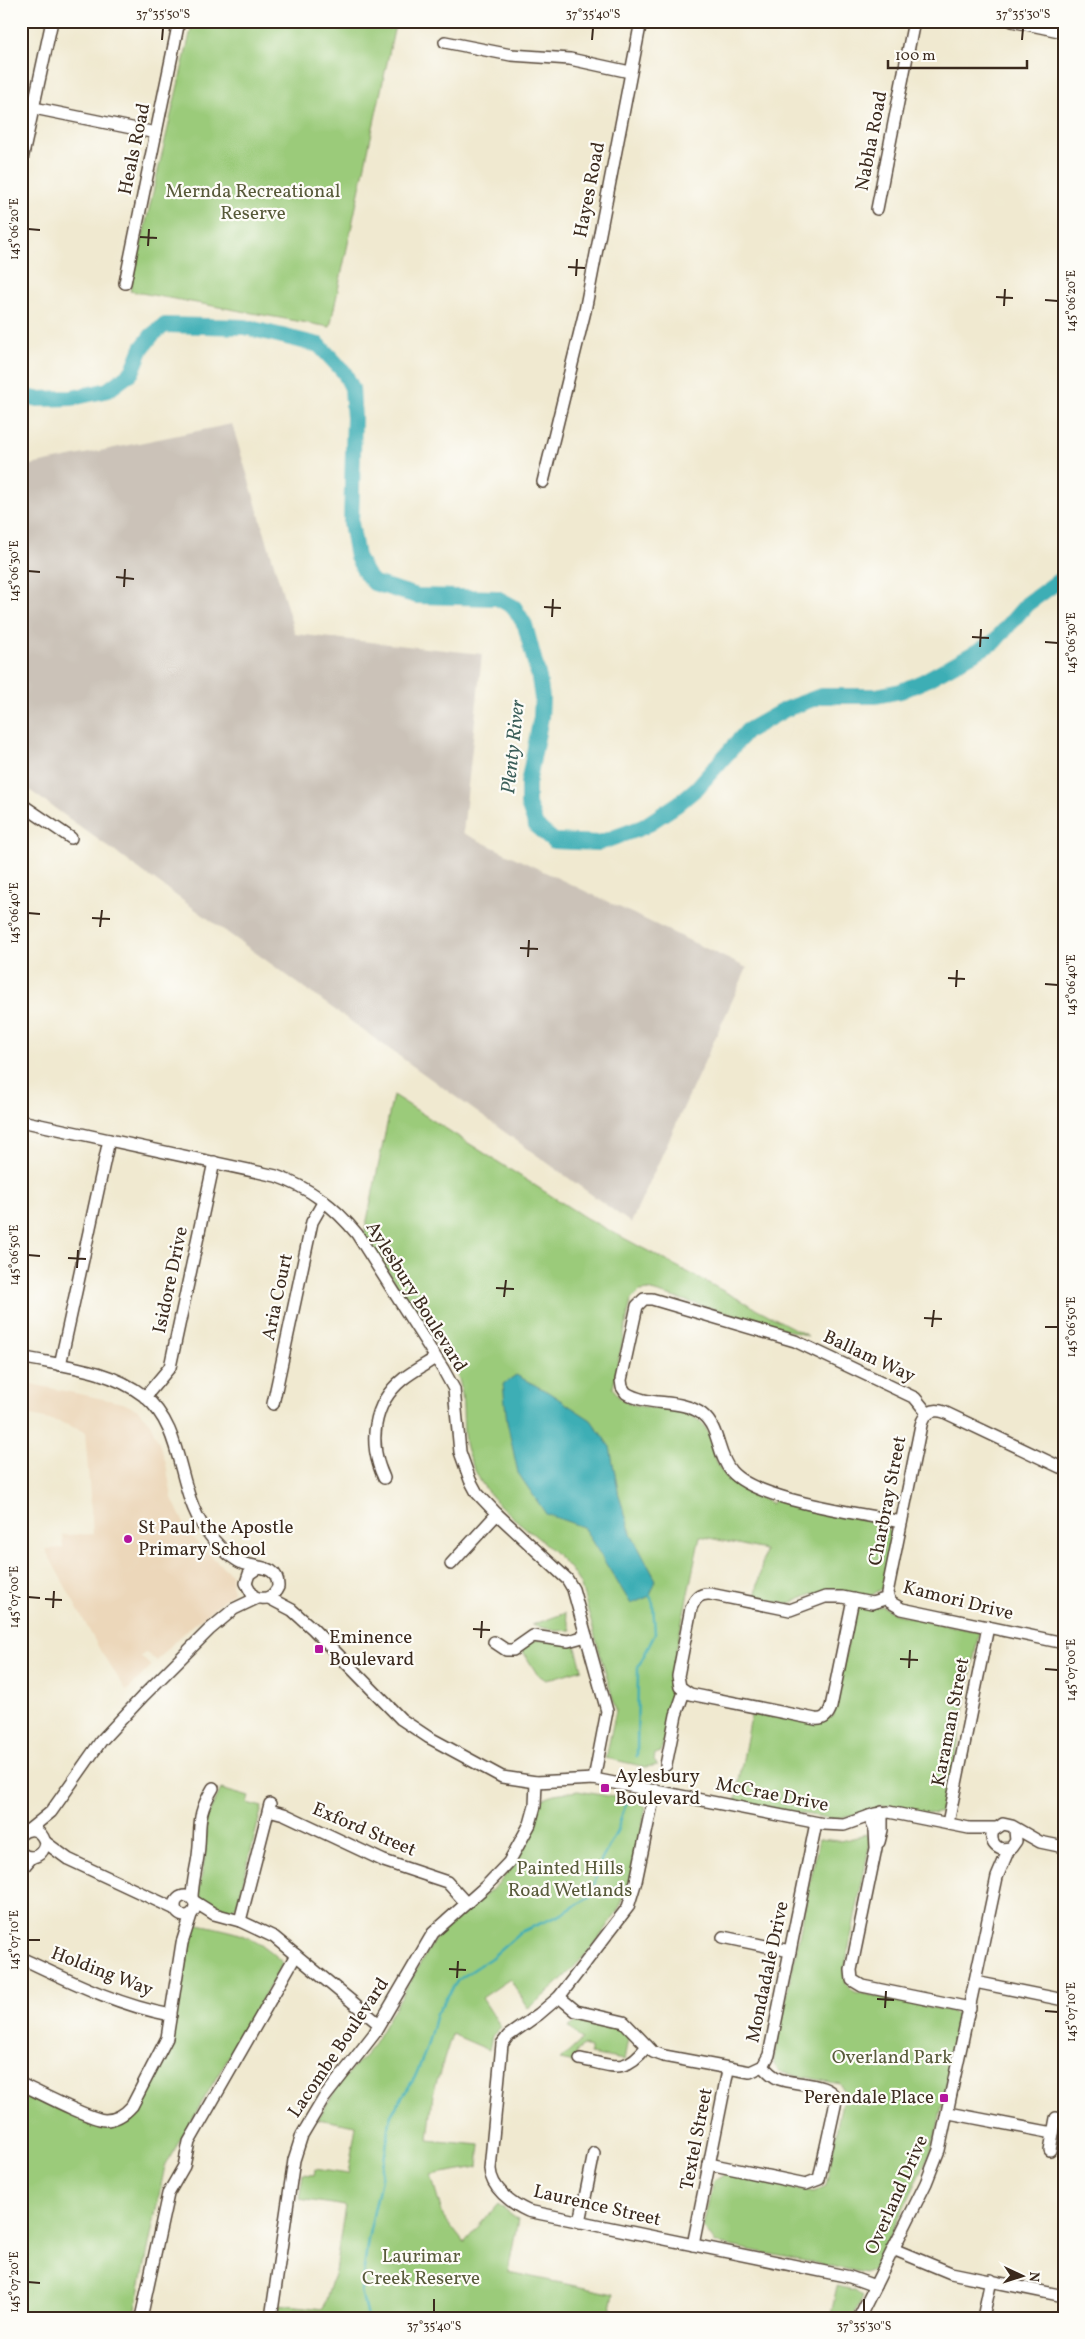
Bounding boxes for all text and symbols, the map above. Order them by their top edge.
text: 37°35'50"S [136,7,190,23]
text: 37°35'40"S [566,7,620,23]
text: 37°35'30"S [996,7,1050,23]
scale bar [888,38,1026,70]
text: 100 m [895,46,935,67]
street label: Nabha Road [850,89,894,193]
street label: Heals Road [113,101,157,197]
street label: Hayes Road [568,140,612,240]
park label: Mernda Recreational Reserve [166,179,341,227]
text: 145°06'20"E [7,198,23,260]
text: 145°06'20"E [1064,270,1080,332]
text: 145°06'30"E [7,540,23,602]
text: 145°06'30"E [1064,612,1080,674]
water label: Plenty River [495,698,533,795]
text: 145°06'40"E [7,882,23,944]
text: 145°06'40"E [1064,954,1080,1016]
street label: Aylesbury Boulevard [359,1217,473,1377]
text: 145°06'50"E [7,1224,23,1286]
street label: Isidore Drive [147,1224,195,1336]
street label: Aria Court [256,1251,300,1343]
text: 145°06'50"E [1064,1296,1080,1358]
street label: Ballam Way [819,1324,919,1390]
street label: Charbray Street [863,1434,913,1568]
place label: St Paul the Apostle Primary School [138,1515,294,1563]
marker: St Paul the Apostle Primary School [122,1533,134,1545]
text: 145°07'00"E [7,1566,23,1628]
street label: Kamori Drive [900,1575,1016,1627]
place label: Eminence Boulevard [329,1625,414,1673]
text: 145°07'00"E [1064,1639,1080,1701]
marker: Eminence Boulevard [313,1643,325,1655]
street label: Karaman Street [926,1655,976,1789]
place label: Aylesbury Boulevard [615,1764,700,1812]
street label: McCrae Drive [713,1771,831,1819]
marker: Aylesbury Boulevard [599,1782,611,1794]
street label: Exford Street [308,1797,420,1864]
park label: Painted Hills Road Wetlands [508,1856,632,1904]
street label: Mondadale Drive [740,1899,796,2045]
text: 145°07'10"E [7,1910,23,1970]
street label: Holding Way [47,1941,157,2003]
street label: Lacombe Boulevard [282,1973,396,2123]
text: 145°07'10"E [1064,1982,1080,2042]
park label: Overland Park [832,2045,952,2071]
street label: Textel Street [674,2085,720,2192]
place label: Perendale Place [804,2085,934,2111]
marker: Perendale Place [938,2092,950,2104]
street label: Overland Drive [859,2131,935,2259]
street label: Laurence Street [531,2179,664,2233]
park label: Laurimar Creek Reserve [362,2244,480,2292]
text: 145°07'20"E [7,2251,23,2313]
north arrow [998,2252,1048,2302]
text: N [1024,2271,1043,2283]
text: 37°35'40"S [407,2319,461,2335]
text: 37°35'30"S [837,2319,891,2335]

